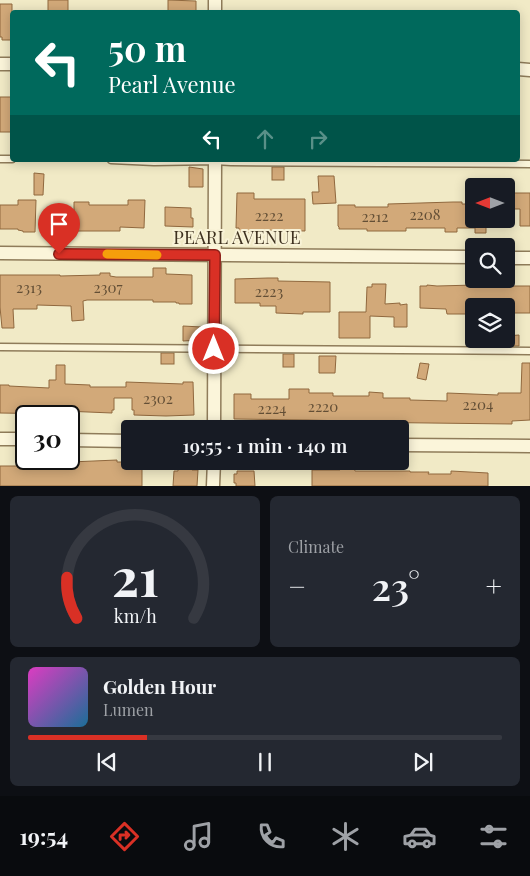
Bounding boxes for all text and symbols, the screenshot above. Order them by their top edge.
text: 50 m [108,24,186,71]
icon: left [25,30,90,95]
text: Pearl Avenue [108,69,236,99]
icon: left [198,125,226,153]
icon: ahead [251,125,279,153]
icon: right [304,125,332,153]
north arrow [465,178,515,228]
map controls [465,178,515,348]
pin [38,203,80,254]
house number: 2208 [409,204,441,224]
house number: 2222 [255,205,283,225]
house number: 2212 [361,206,389,226]
icon: arrive [45,210,73,238]
street label: PEARL AVENUE [173,225,301,249]
button: search [465,238,515,288]
house number: 2313 [16,277,42,297]
house number: 2307 [93,277,123,297]
house number: 2223 [255,281,283,301]
button: layers [465,298,515,348]
position arrow [187,322,239,374]
house number: 2302 [143,388,173,408]
house number: 2204 [463,394,493,414]
house number: 2220 [308,396,338,416]
house number: 2224 [258,398,286,418]
speed limit sign: 30 [15,405,80,470]
text: 19:55 · 1 min · 140 m [183,432,347,458]
text: Climate [288,536,344,557]
text: 21 [111,541,159,610]
text: 23° [372,560,420,611]
text: − [288,567,306,604]
text: + [486,567,502,604]
text: km/h [114,604,157,627]
text: Golden Hour [103,673,216,699]
text: Lumen [103,699,154,720]
icon: previous [93,748,121,776]
icon: pause [251,748,279,776]
icon: next [409,748,437,776]
icon: directions [107,819,142,854]
icon: music [181,819,216,854]
icon: phone [254,819,289,854]
icon: climate [328,819,363,854]
icon: car [402,819,437,854]
icon: filters [476,819,511,854]
text: 19:54 [19,821,68,851]

